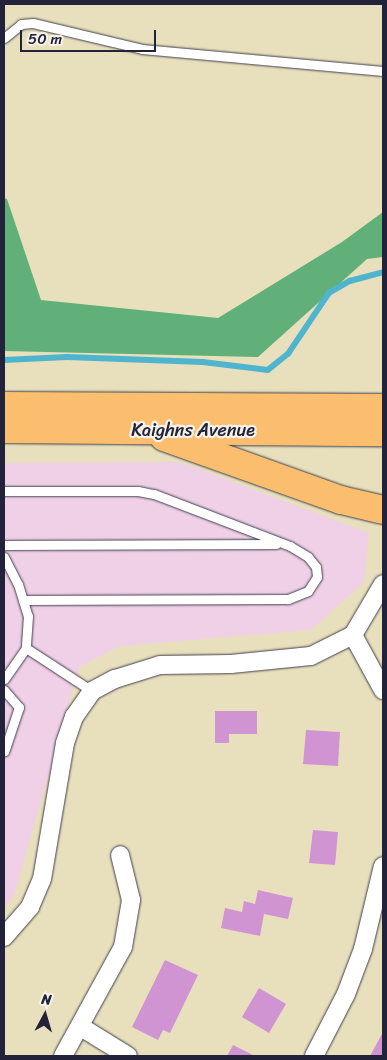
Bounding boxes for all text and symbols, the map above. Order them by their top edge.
scale bar [22,20,159,52]
text: 50 m [28,26,62,52]
street label: Kaighns Avenue [131,419,255,441]
text: N [40,987,53,1013]
north arrow [20,990,70,1040]

